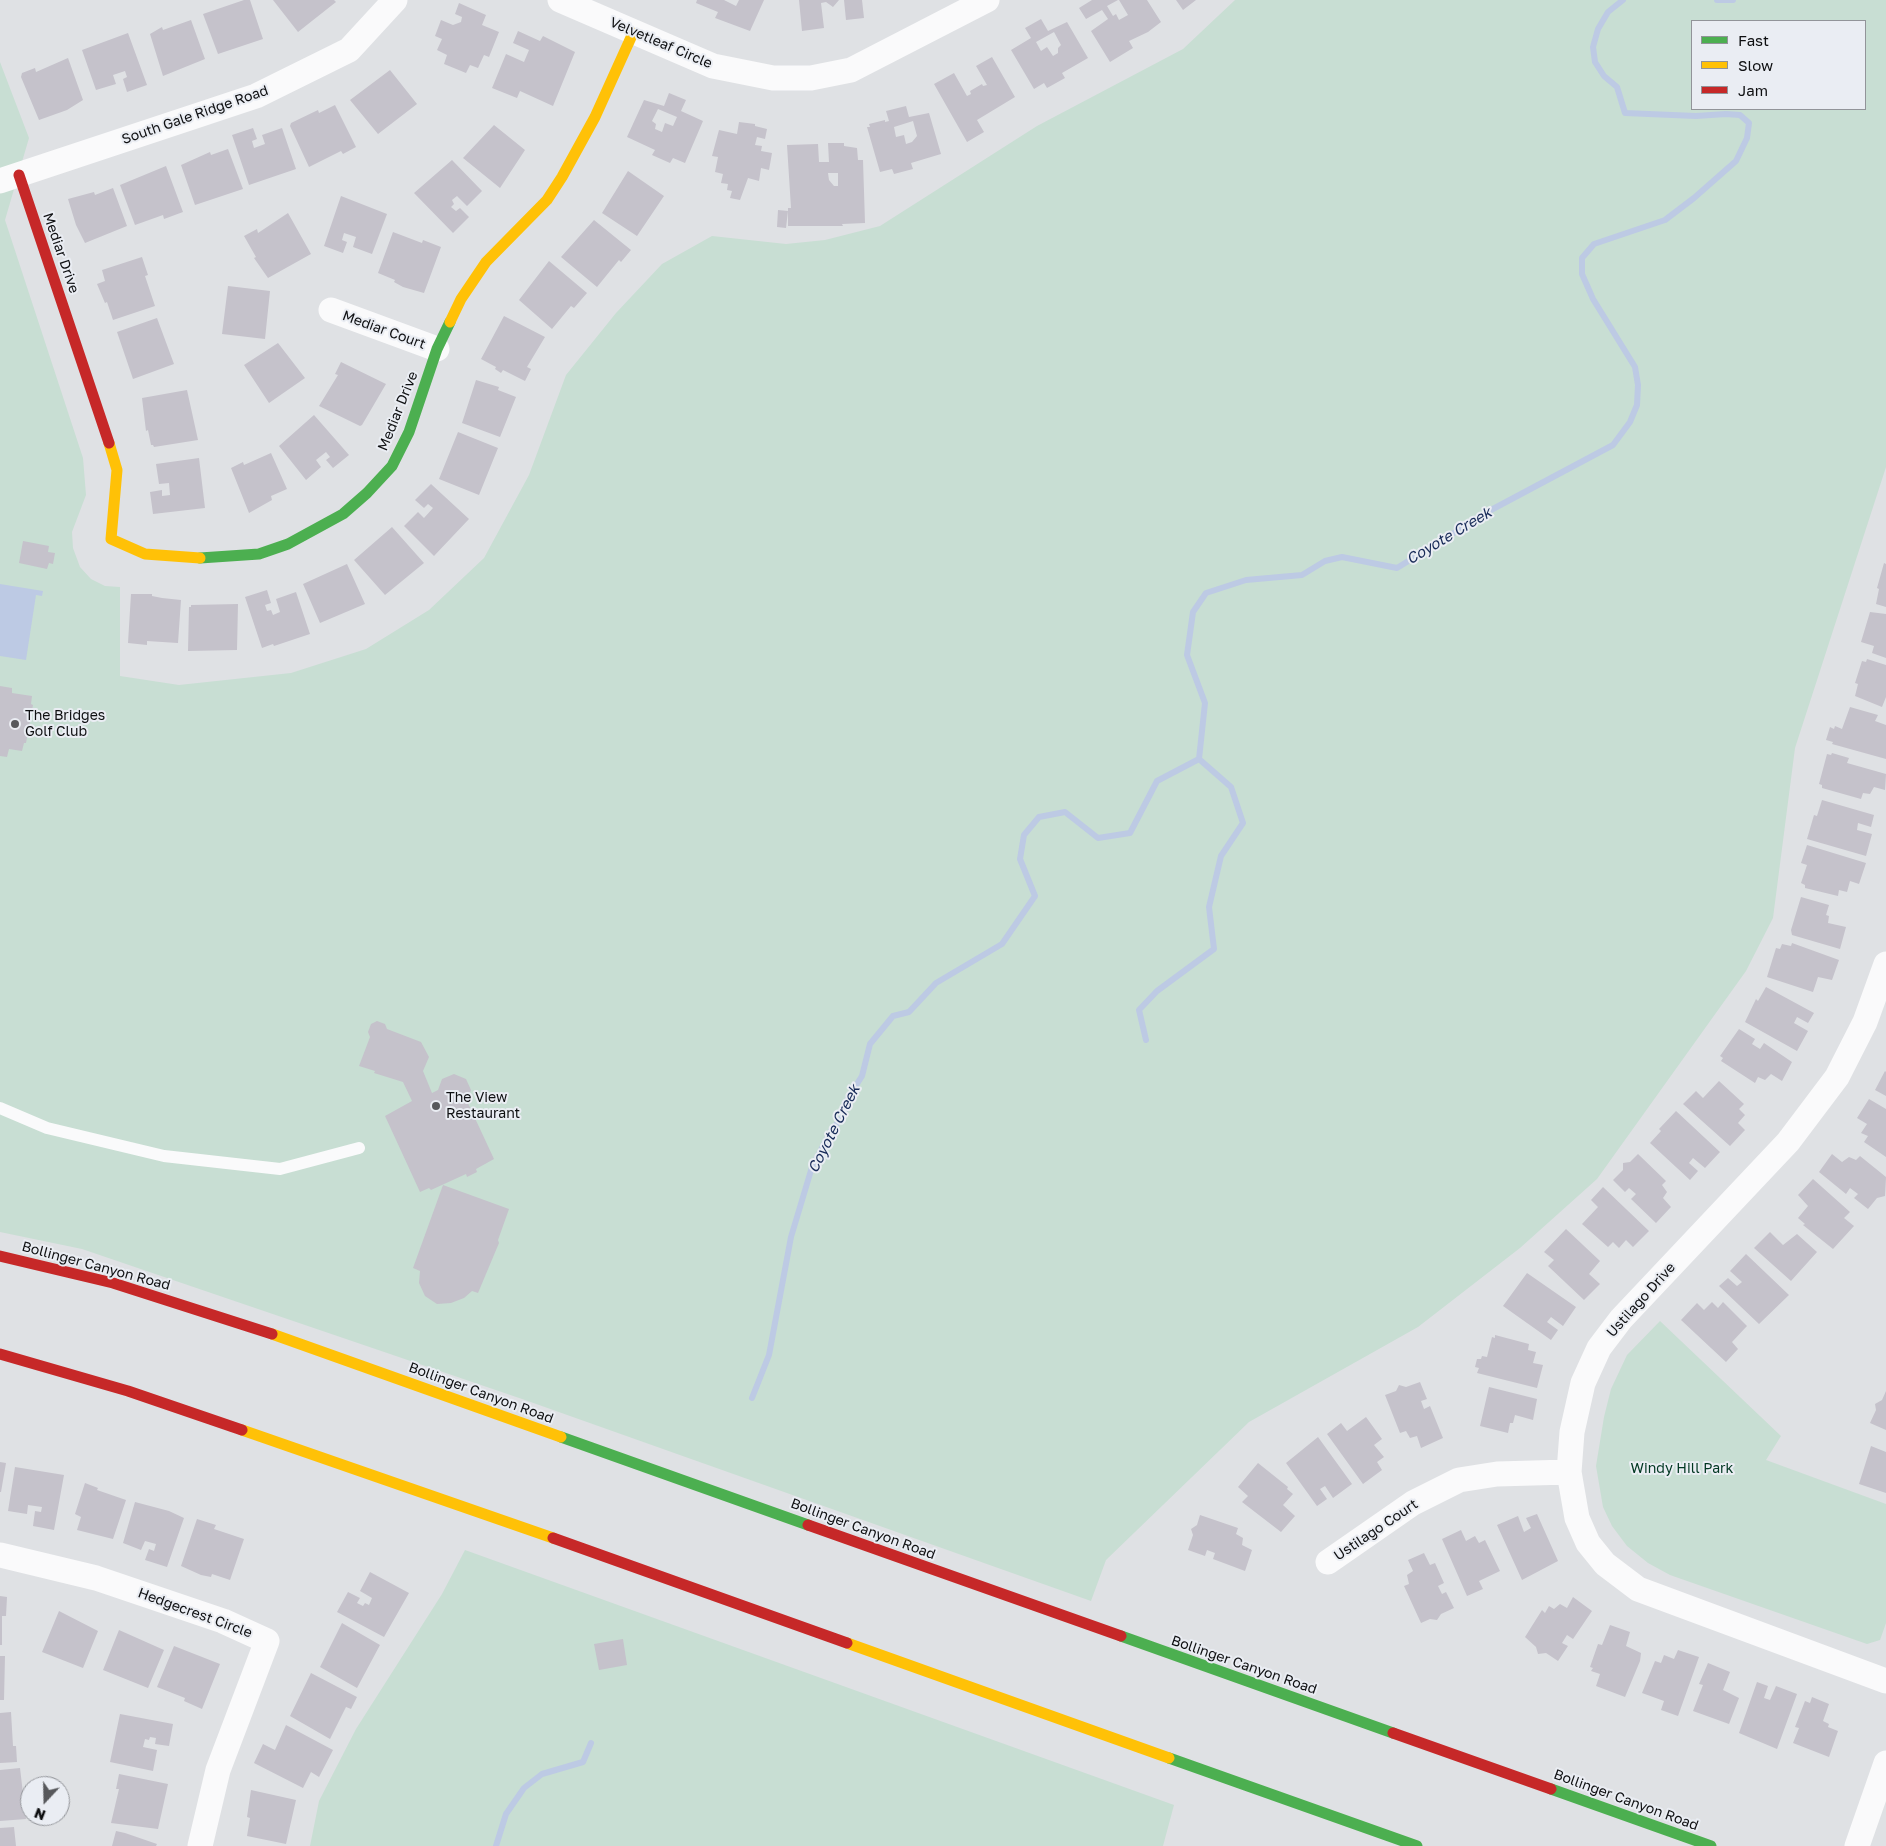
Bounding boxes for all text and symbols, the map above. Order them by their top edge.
street label: Velvetleaf Circle [607,14,715,72]
legend [1691,20,1866,110]
text: Fast [1738,31,1769,49]
text: Slow [1738,56,1773,74]
text: Jam [1738,81,1768,99]
street label: South Gale Ridge Road [120,82,270,148]
street label: Mediar Drive [39,211,83,295]
street label: Mediar Court [340,307,428,353]
street label: Mediar Drive [374,369,422,453]
water label: Coyote Creek [1403,504,1495,568]
place label: The Bridges Golf Club [25,708,105,740]
marker: The Bridges Golf Club [9,718,21,730]
water label: Coyote Creek [804,1082,864,1176]
place label: The View Restaurant [446,1090,520,1122]
marker: The View Restaurant [430,1100,442,1112]
street label: Bollinger Canyon Road [20,1238,172,1294]
street label: Ustilago Drive [1603,1259,1679,1341]
street label: Bollinger Canyon Road [406,1359,556,1427]
park label: Windy Hill Park [1631,1461,1733,1477]
street label: Bollinger Canyon Road [788,1495,938,1563]
street label: Ustilago Court [1331,1496,1421,1564]
street label: Hedgecrest Circle [136,1585,254,1641]
street label: Bollinger Canyon Road [1169,1632,1319,1698]
street label: Bollinger Canyon Road [1551,1766,1701,1834]
north arrow [20,1776,70,1826]
text: N [32,1805,48,1824]

